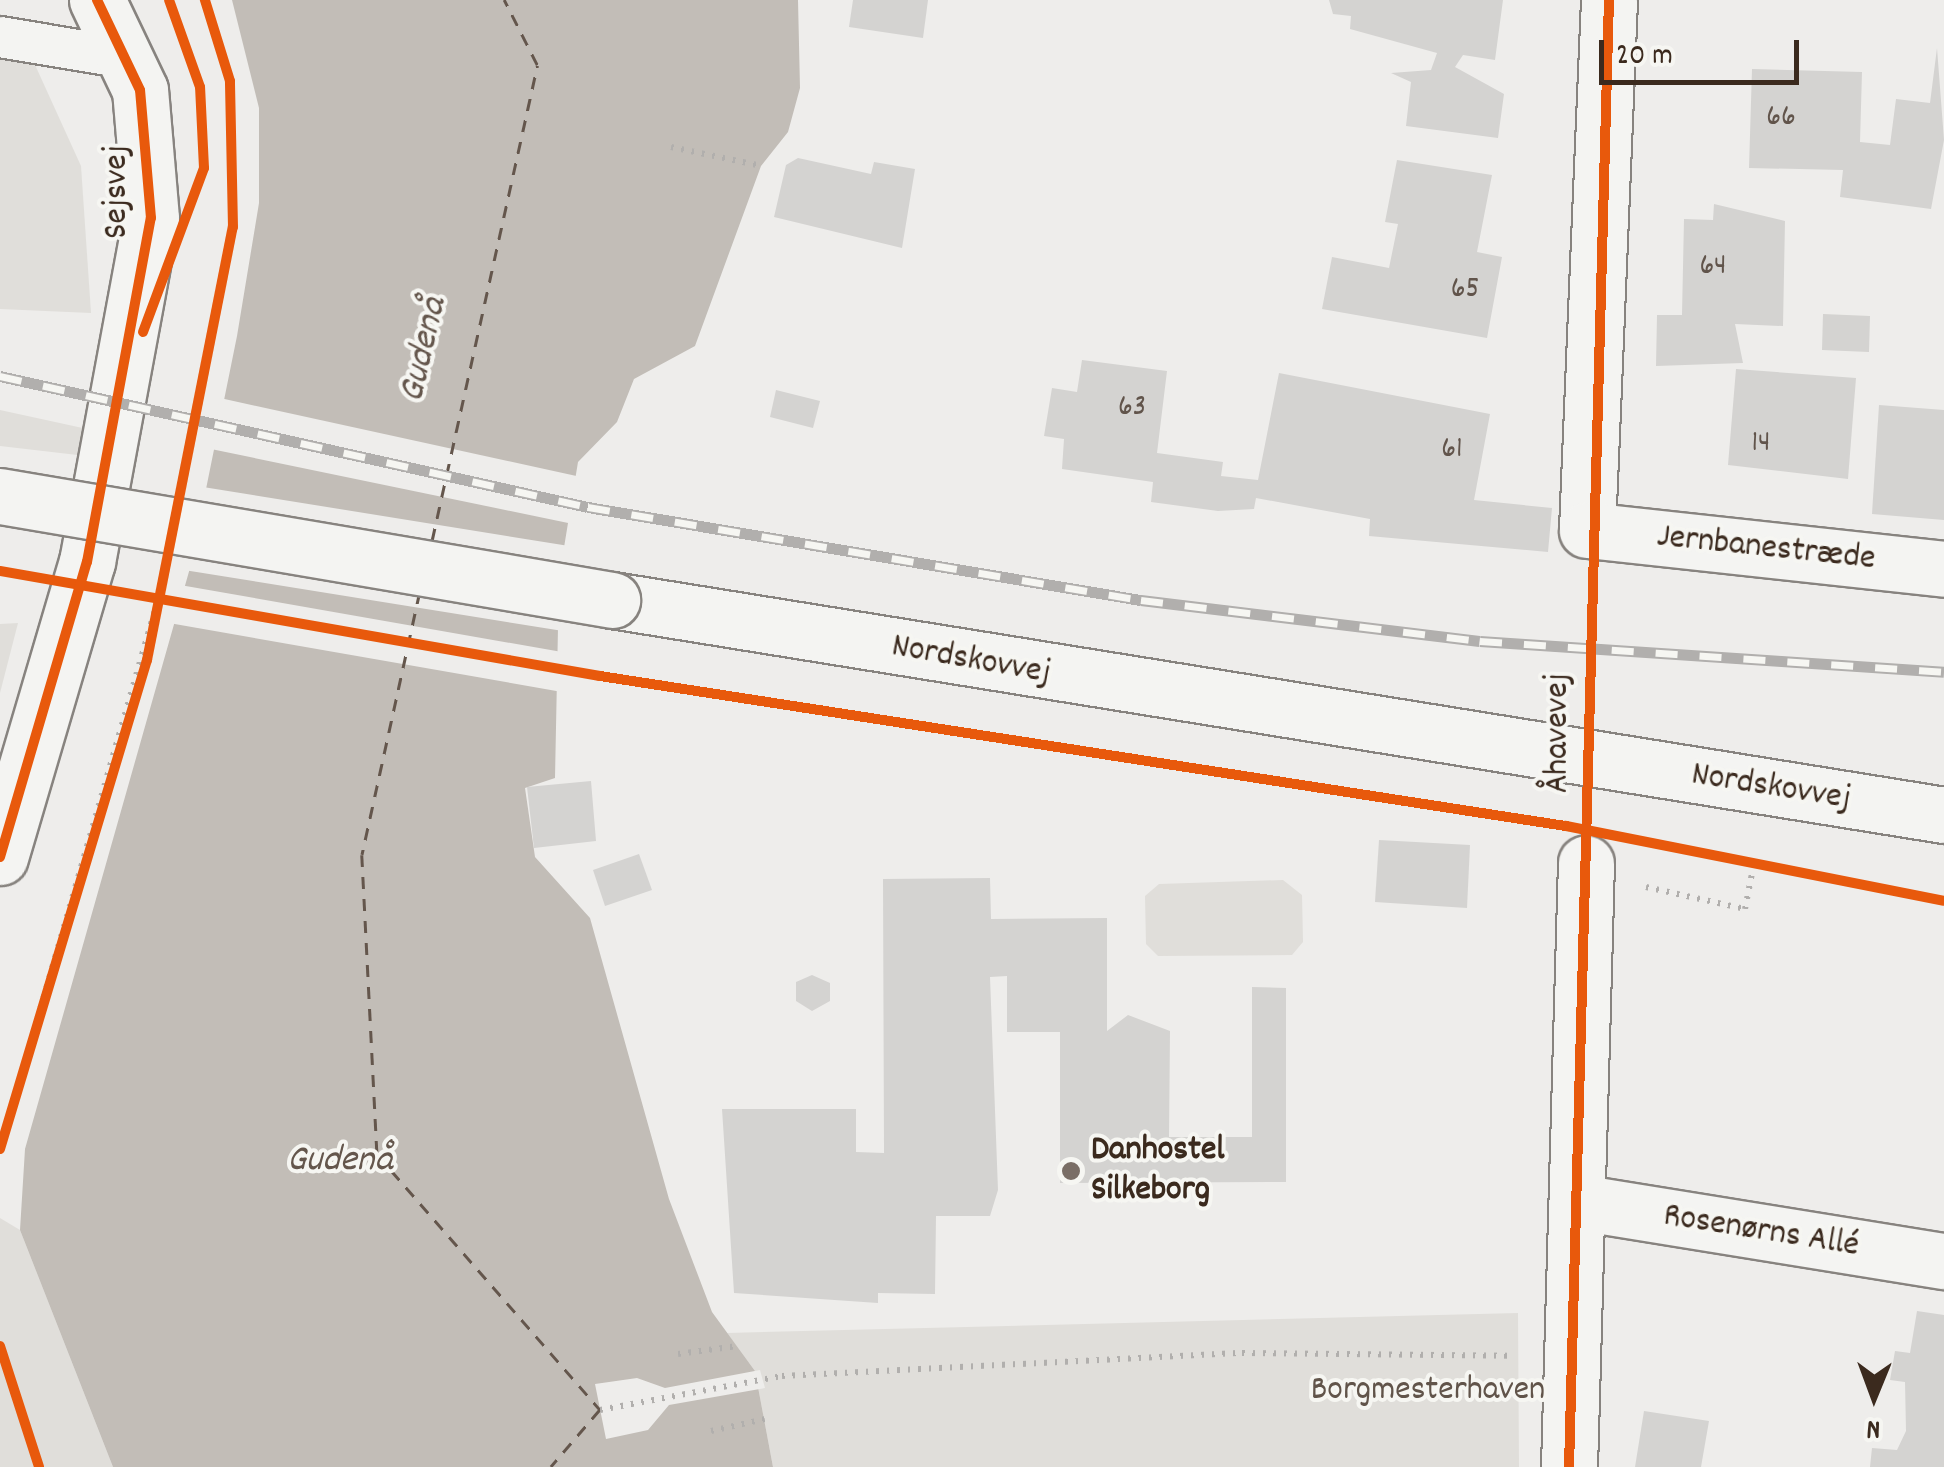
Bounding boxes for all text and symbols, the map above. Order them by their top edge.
scale bar [1604,20,1804,82]
text: 20 m [1616,36,1673,79]
house number: 66 [1766,101,1796,137]
street label: Sejsvej [97,145,139,239]
house number: 64 [1699,250,1727,286]
house number: 65 [1451,273,1479,309]
water label: Gudenå [391,293,459,407]
house number: 63 [1118,391,1146,427]
house number: 14 [1751,427,1771,463]
house number: 61 [1441,433,1463,469]
street label: Jernbanestræde [1655,517,1877,581]
street label: Nordskovvej [888,626,1054,696]
street label: Åhavevej [1538,673,1580,793]
street label: Nordskovvej [1688,755,1854,821]
place label: Danhostel Silkeborg [1091,1130,1225,1212]
water label: Gudenå [287,1139,393,1185]
marker: Danhostel Silkeborg [1060,1160,1082,1182]
street label: Rosenørns Allé [1660,1196,1862,1268]
north arrow [1824,1347,1924,1447]
park label: Borgmesterhaven [1311,1370,1545,1412]
text: N [1866,1407,1881,1447]

